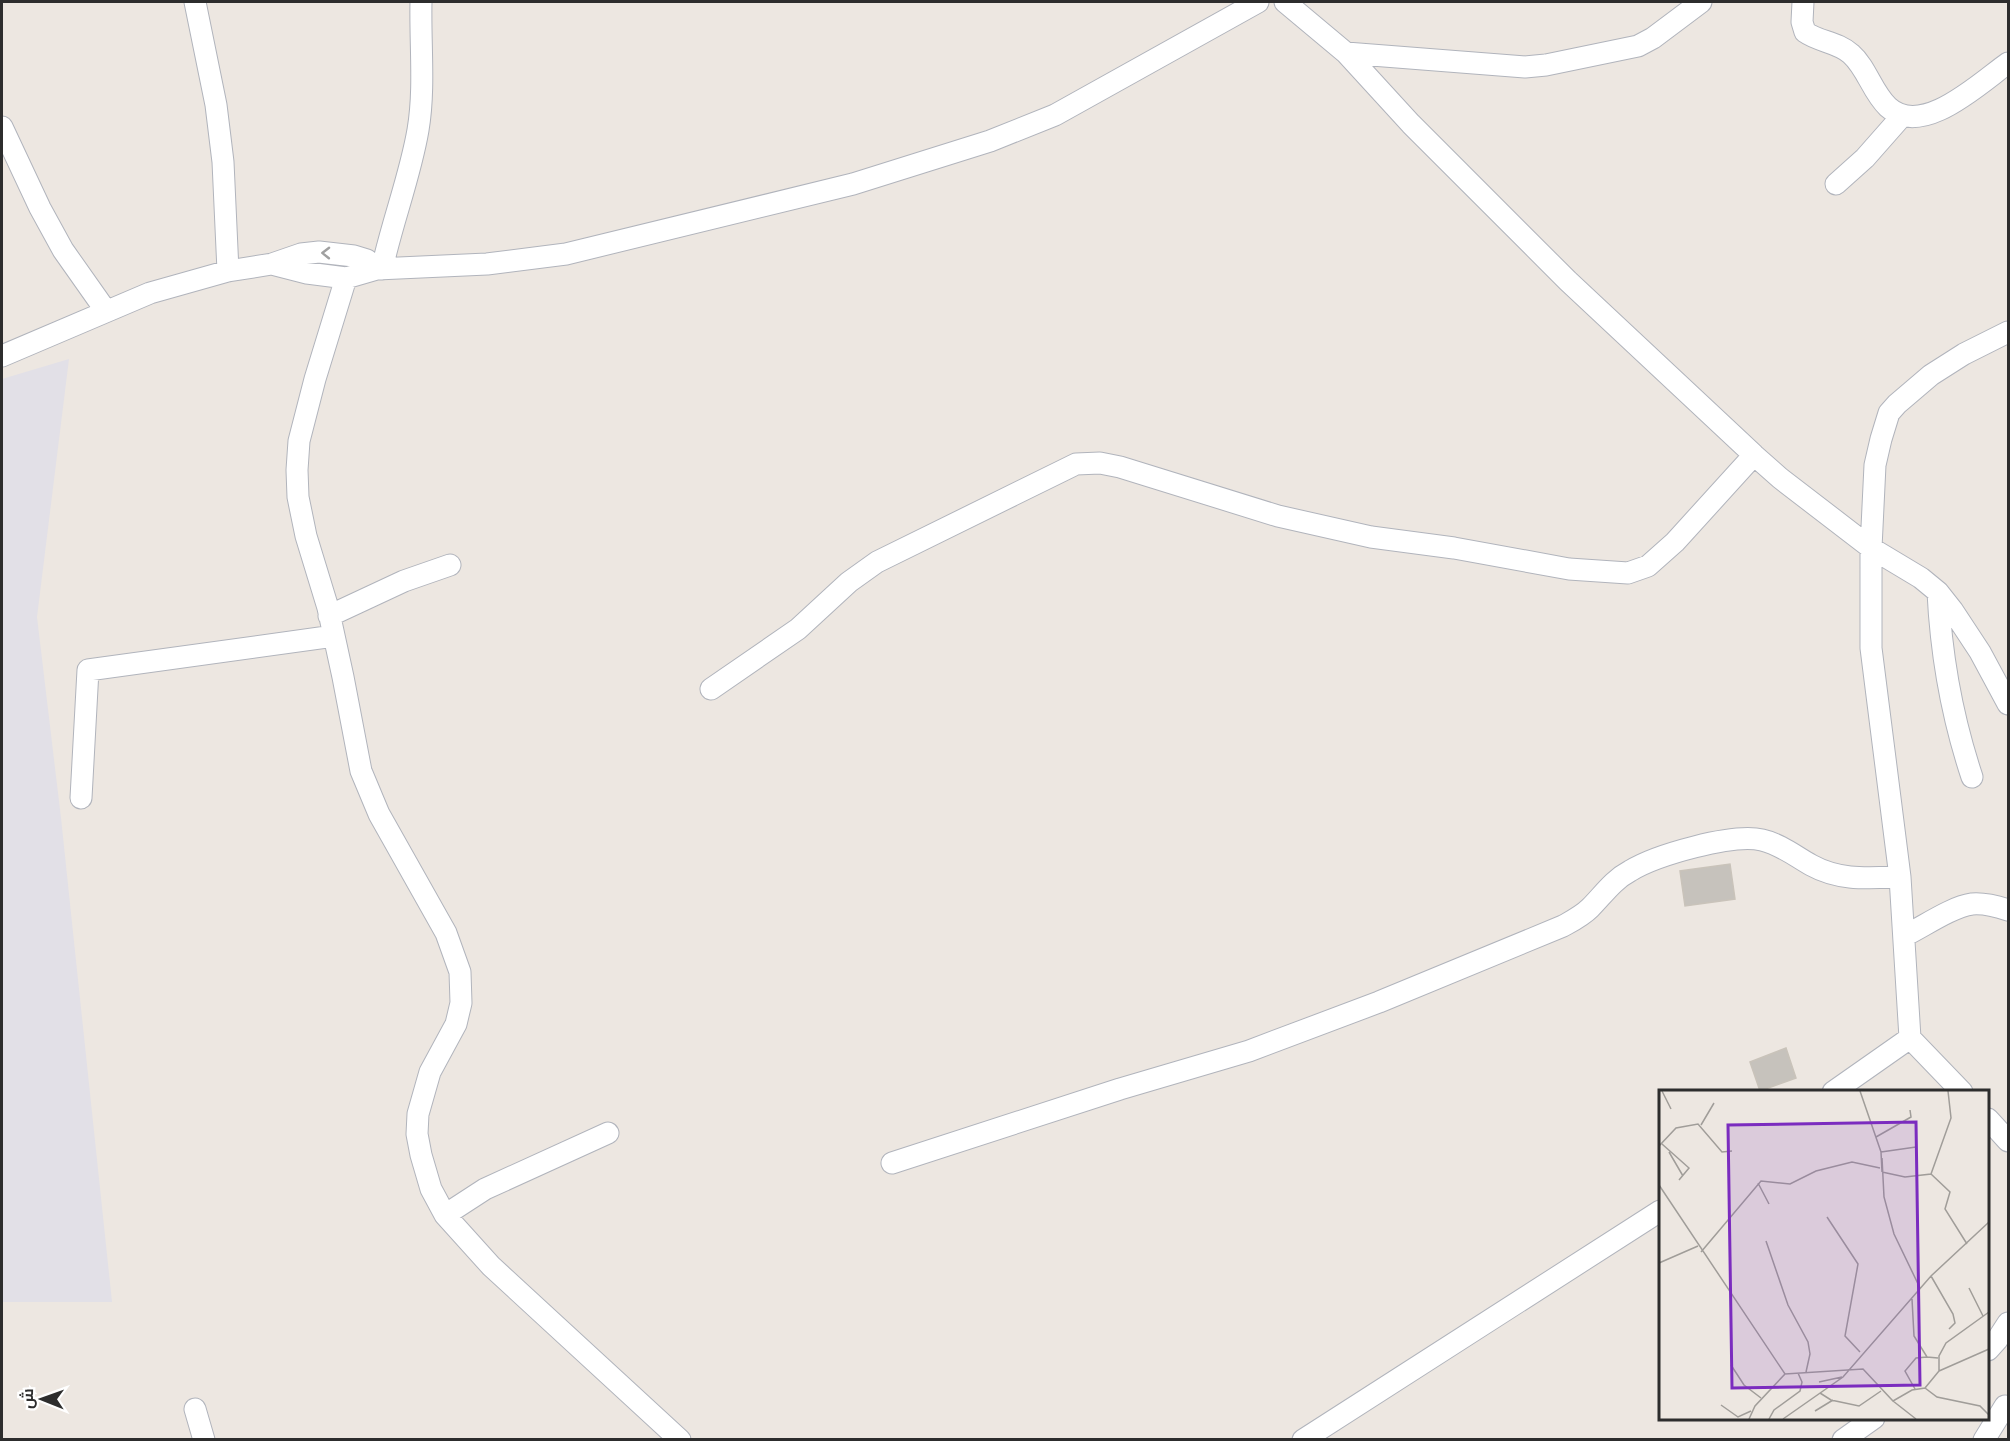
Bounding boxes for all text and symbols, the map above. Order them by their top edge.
one-way arrow [322,247,331,259]
inset map [1659,1090,1989,1420]
north arrow [12,1369,72,1429]
text: ش [18,1388,37,1409]

